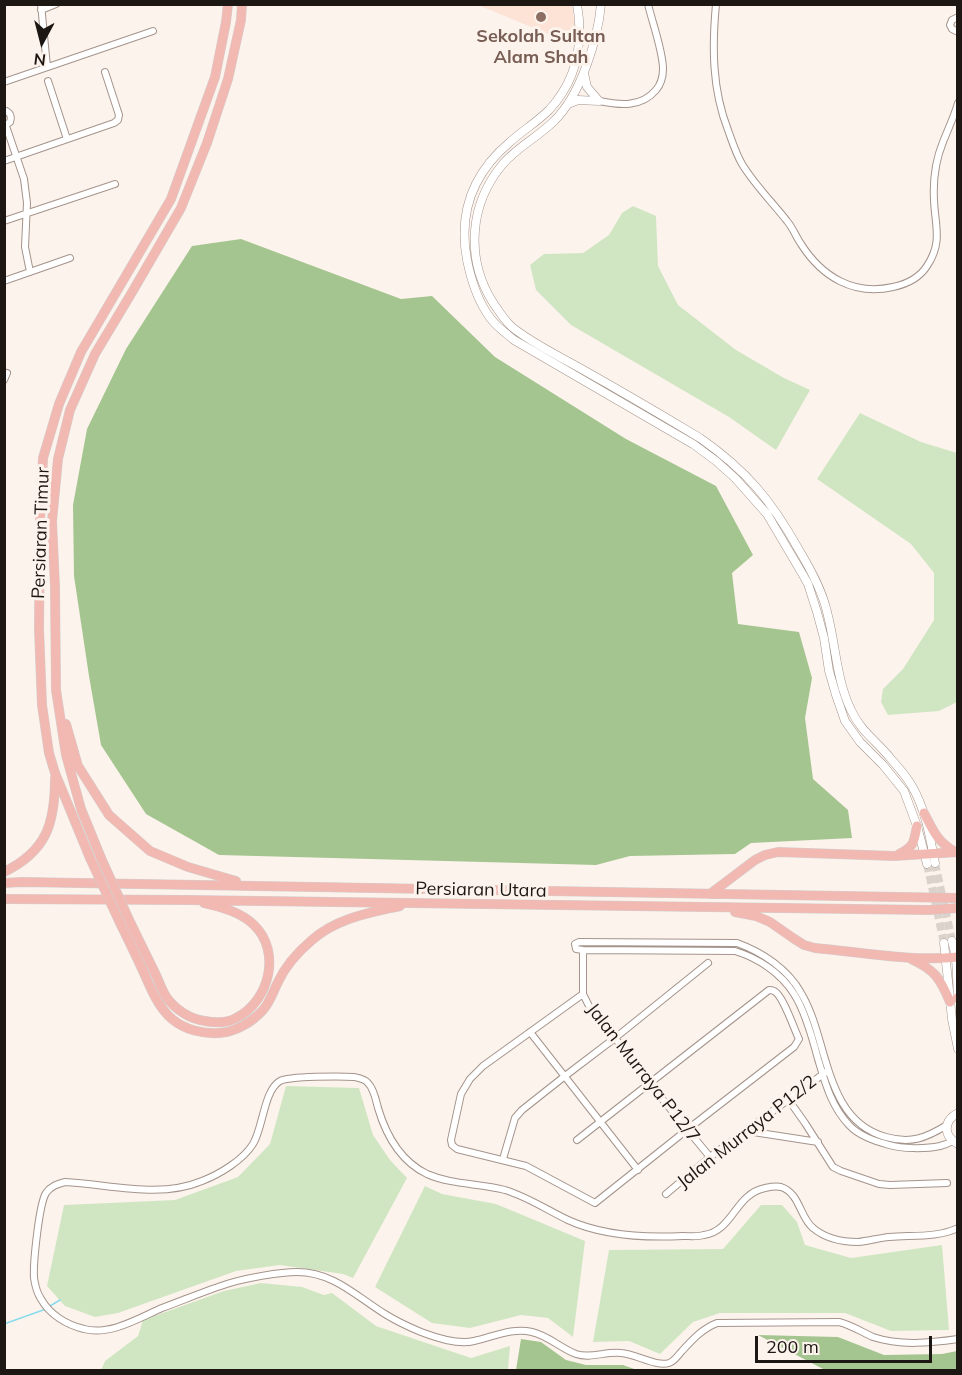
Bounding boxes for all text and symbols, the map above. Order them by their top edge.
marker: Sekolah Sultan Alam Shah [534,10,548,24]
north arrow [12,12,72,72]
place label: Sekolah Sultan Alam Shah [476,26,606,68]
text: N [33,49,47,71]
street label: Persiaran Timur [28,467,54,599]
street label: Persiaran Utara [415,878,547,902]
street label: Jalan Murraya P12/7 [582,999,704,1147]
street label: Jalan Murraya P12/2 [673,1071,821,1193]
scale bar [758,1324,935,1362]
text: 200 m [766,1335,819,1358]

